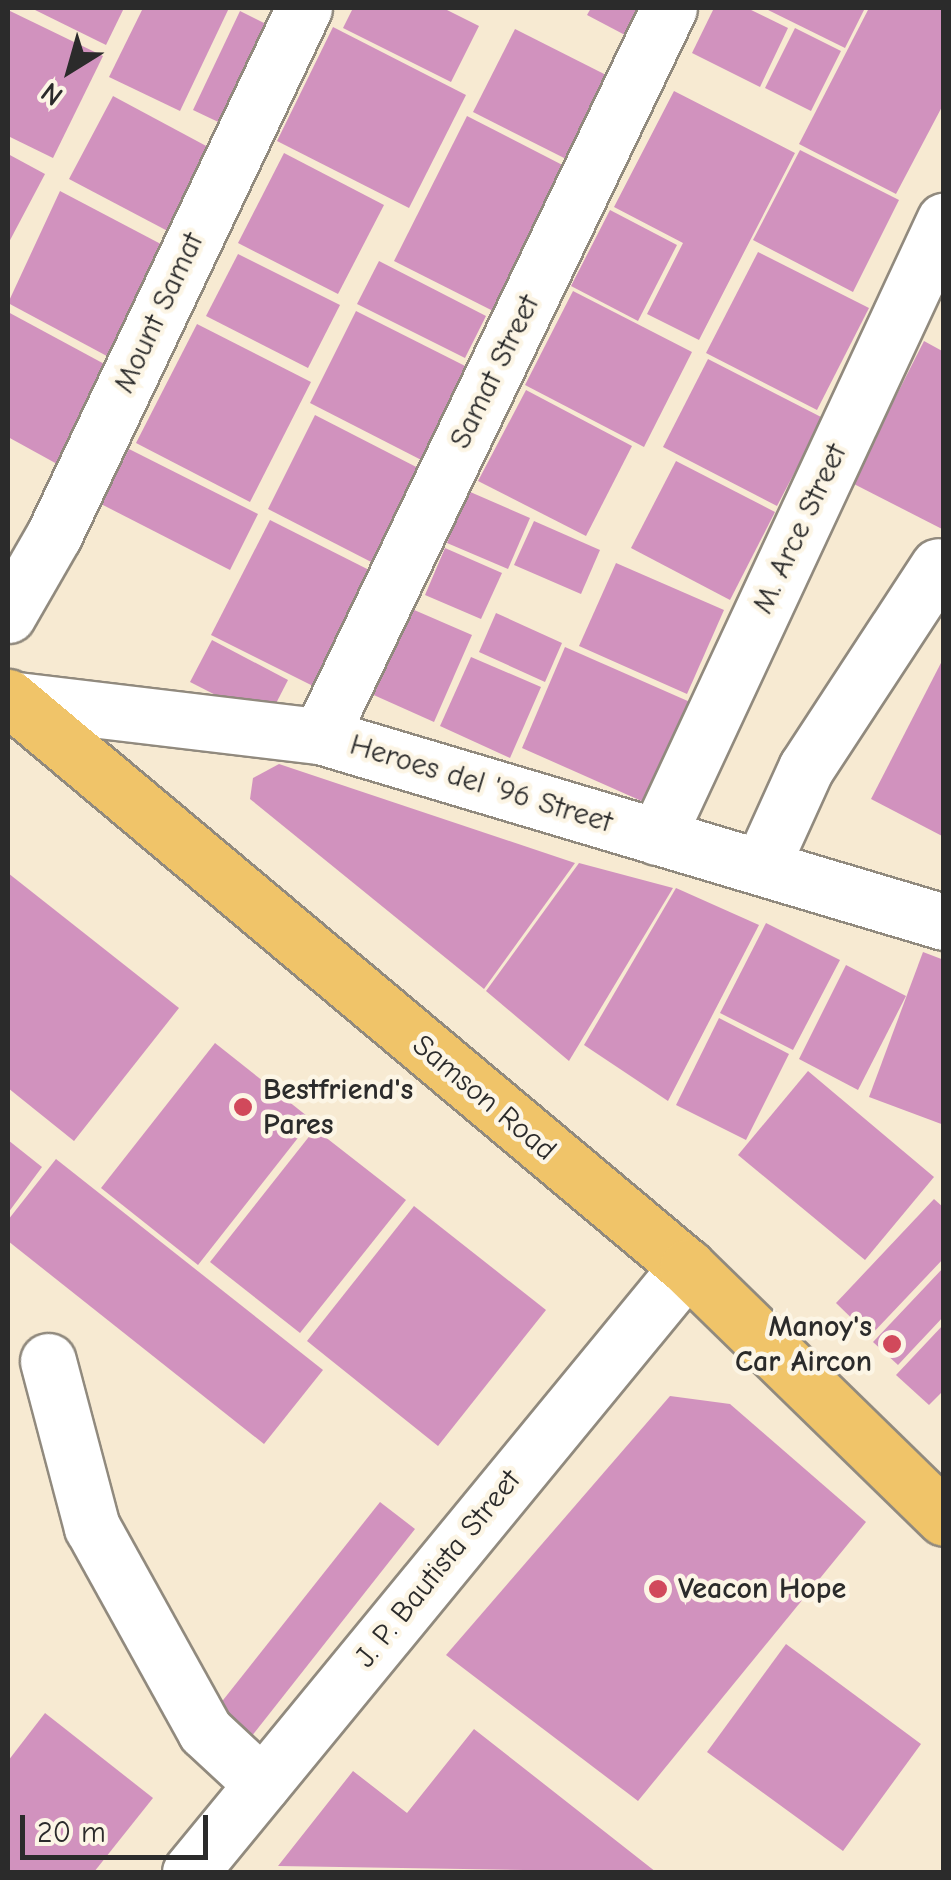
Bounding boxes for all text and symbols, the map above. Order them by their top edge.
north arrow [20,20,120,120]
text: N [35,76,69,112]
street label: Mount Samat [106,227,212,399]
street label: Samat Street [442,289,548,455]
street label: M. Arce Street [745,439,855,619]
street label: Heroes del '96 Street [346,727,616,841]
street label: Samson Road [405,1027,563,1169]
place label: Bestfriend's Pares [263,1072,413,1142]
marker: Bestfriend's Pares [232,1096,254,1118]
place label: Manoy's Car Aircon [735,1309,872,1380]
marker: Manoy's Car Aircon [881,1333,903,1355]
street label: J. P. Bautista Street [347,1463,529,1675]
place label: Veacon Hope [678,1571,846,1607]
marker: Veacon Hope [647,1578,669,1600]
scale bar [25,1795,212,1857]
text: 20 m [37,1815,106,1850]

